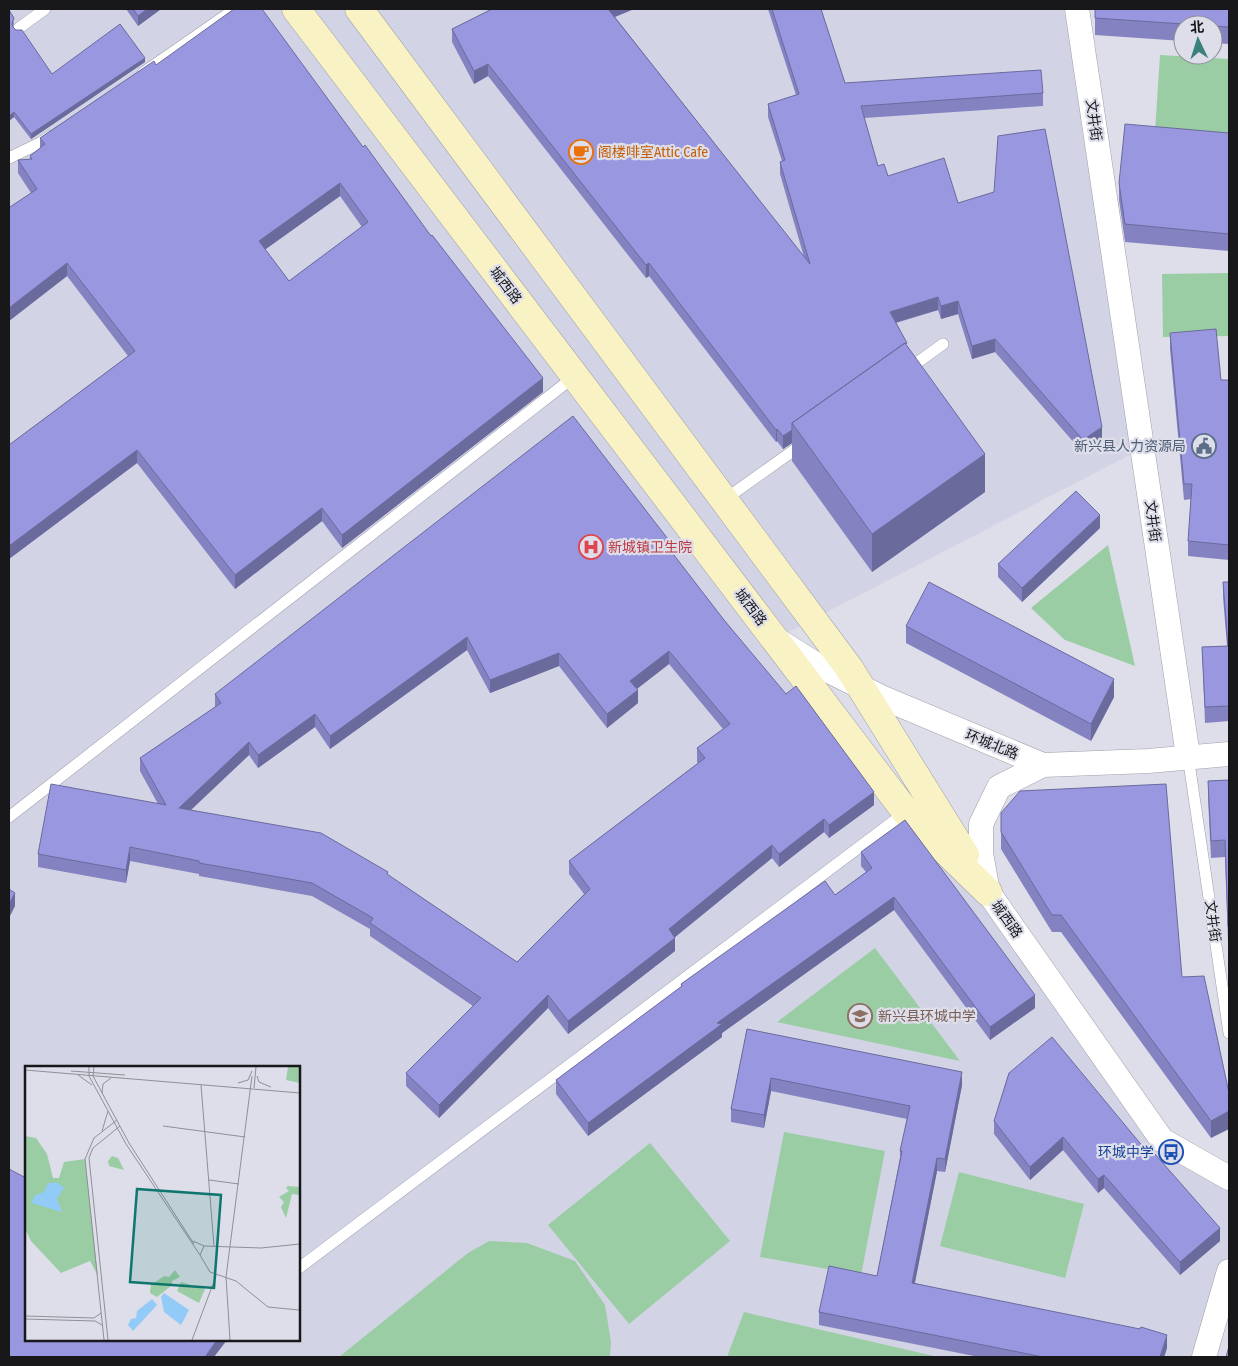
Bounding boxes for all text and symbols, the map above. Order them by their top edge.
north arrow [1173,15,1223,65]
text: 北 [1190,19,1205,36]
street label: 文井街 [1082,98,1105,142]
cafe icon: 阁楼啡室Attic Cafe [568,139,594,165]
place label: 阁楼啡室Attic Cafe [598,144,708,161]
street label: 城西路 [486,263,525,307]
public building icon: 新兴县人力资源局 [1191,433,1217,459]
place label: 新兴县人力资源局 [1074,438,1186,455]
street label: 文井街 [1141,499,1164,543]
hospital icon: 新城镇卫生院 [578,534,604,560]
place label: 新城镇卫生院 [608,539,692,556]
street label: 城西路 [731,585,770,629]
street label: 环城北路 [963,726,1021,763]
street label: 城西路 [988,897,1026,941]
street label: 文井街 [1201,899,1224,943]
school or university icon: 新兴县环城中学 [847,1003,873,1029]
place label: 新兴县环城中学 [878,1008,976,1025]
inset map [25,1066,300,1341]
bus stop icon: 环城中学 [1158,1139,1184,1165]
place label: 环城中学 [1098,1144,1154,1161]

